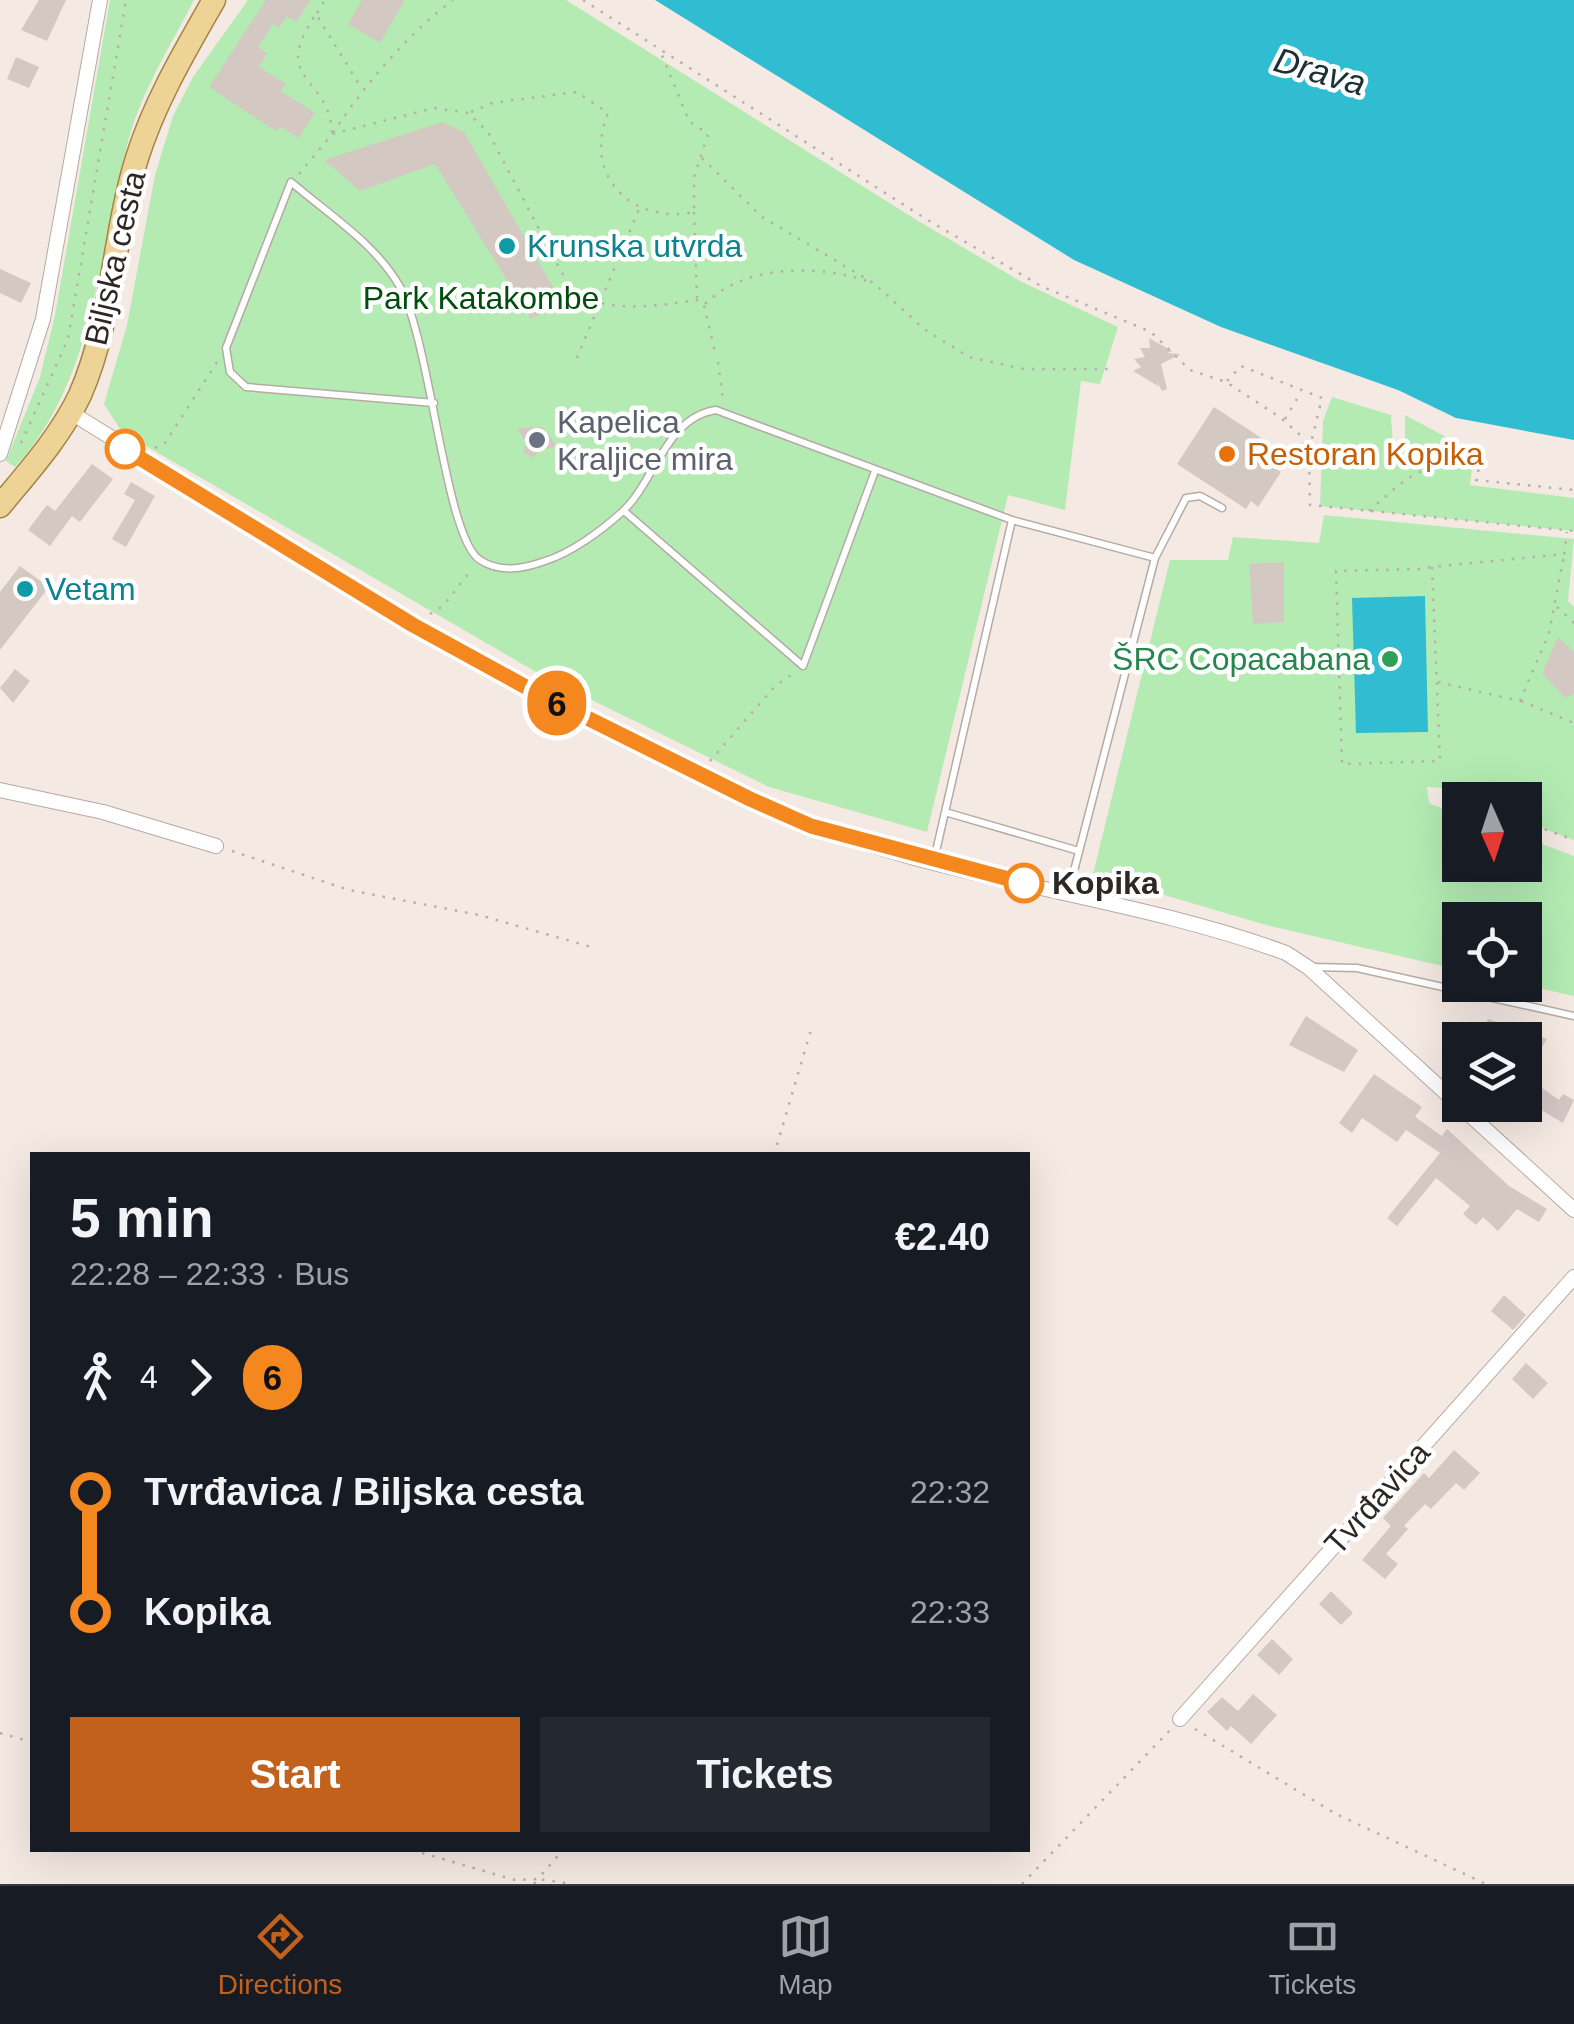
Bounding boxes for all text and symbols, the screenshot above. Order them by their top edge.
water label: Drava [1270,39,1370,103]
street label: Biljska cesta [77,167,153,349]
place label: Krunska utvrda [527,228,742,264]
marker: Krunska utvrda [496,235,518,257]
park label: Park Katakombe [363,280,599,316]
place label: Kapelica Kraljice mira [557,404,733,477]
marker: Kapelica Kraljice mira [526,429,548,451]
unlabelled marker [106,430,144,468]
place label: Restoran Kopika [1247,436,1484,472]
marker: Restoran Kopika [1216,443,1238,465]
place label: Vetam [45,571,136,607]
marker: Vetam [14,578,36,600]
place label: ŠRC Copacabana [1112,641,1370,677]
marker: ŠRC Copacabana [1379,648,1401,670]
line badge: 6 [524,670,590,736]
text: 6 [547,684,567,723]
north arrow [1442,782,1542,882]
map controls [1442,782,1542,1122]
marker: Kopika [1005,864,1043,902]
place label: Kopika [1052,865,1159,901]
button: locate [1442,902,1542,1002]
button: layers [1442,1022,1542,1122]
text: 5 min [70,1187,214,1249]
text: €2.40 [895,1216,990,1258]
text: 22:28 – 22:33 · Bus [70,1256,349,1292]
icon: walk [70,1350,125,1405]
icon: forward [173,1350,228,1405]
text: 6 [263,1358,282,1397]
text: 4 [140,1359,158,1395]
street label: Tvrđavica [1317,1434,1437,1562]
text: Tvrđavica / Biljska cesta [144,1471,583,1513]
text: 22:32 [910,1474,990,1510]
text: Kopika [144,1591,271,1633]
text: 22:33 [910,1594,990,1630]
button: Start [70,1717,520,1832]
button: Tickets [540,1717,990,1832]
tab: Directions [218,1909,342,2001]
tab: Map [778,1909,833,2001]
tab: Tickets [1269,1909,1356,2001]

